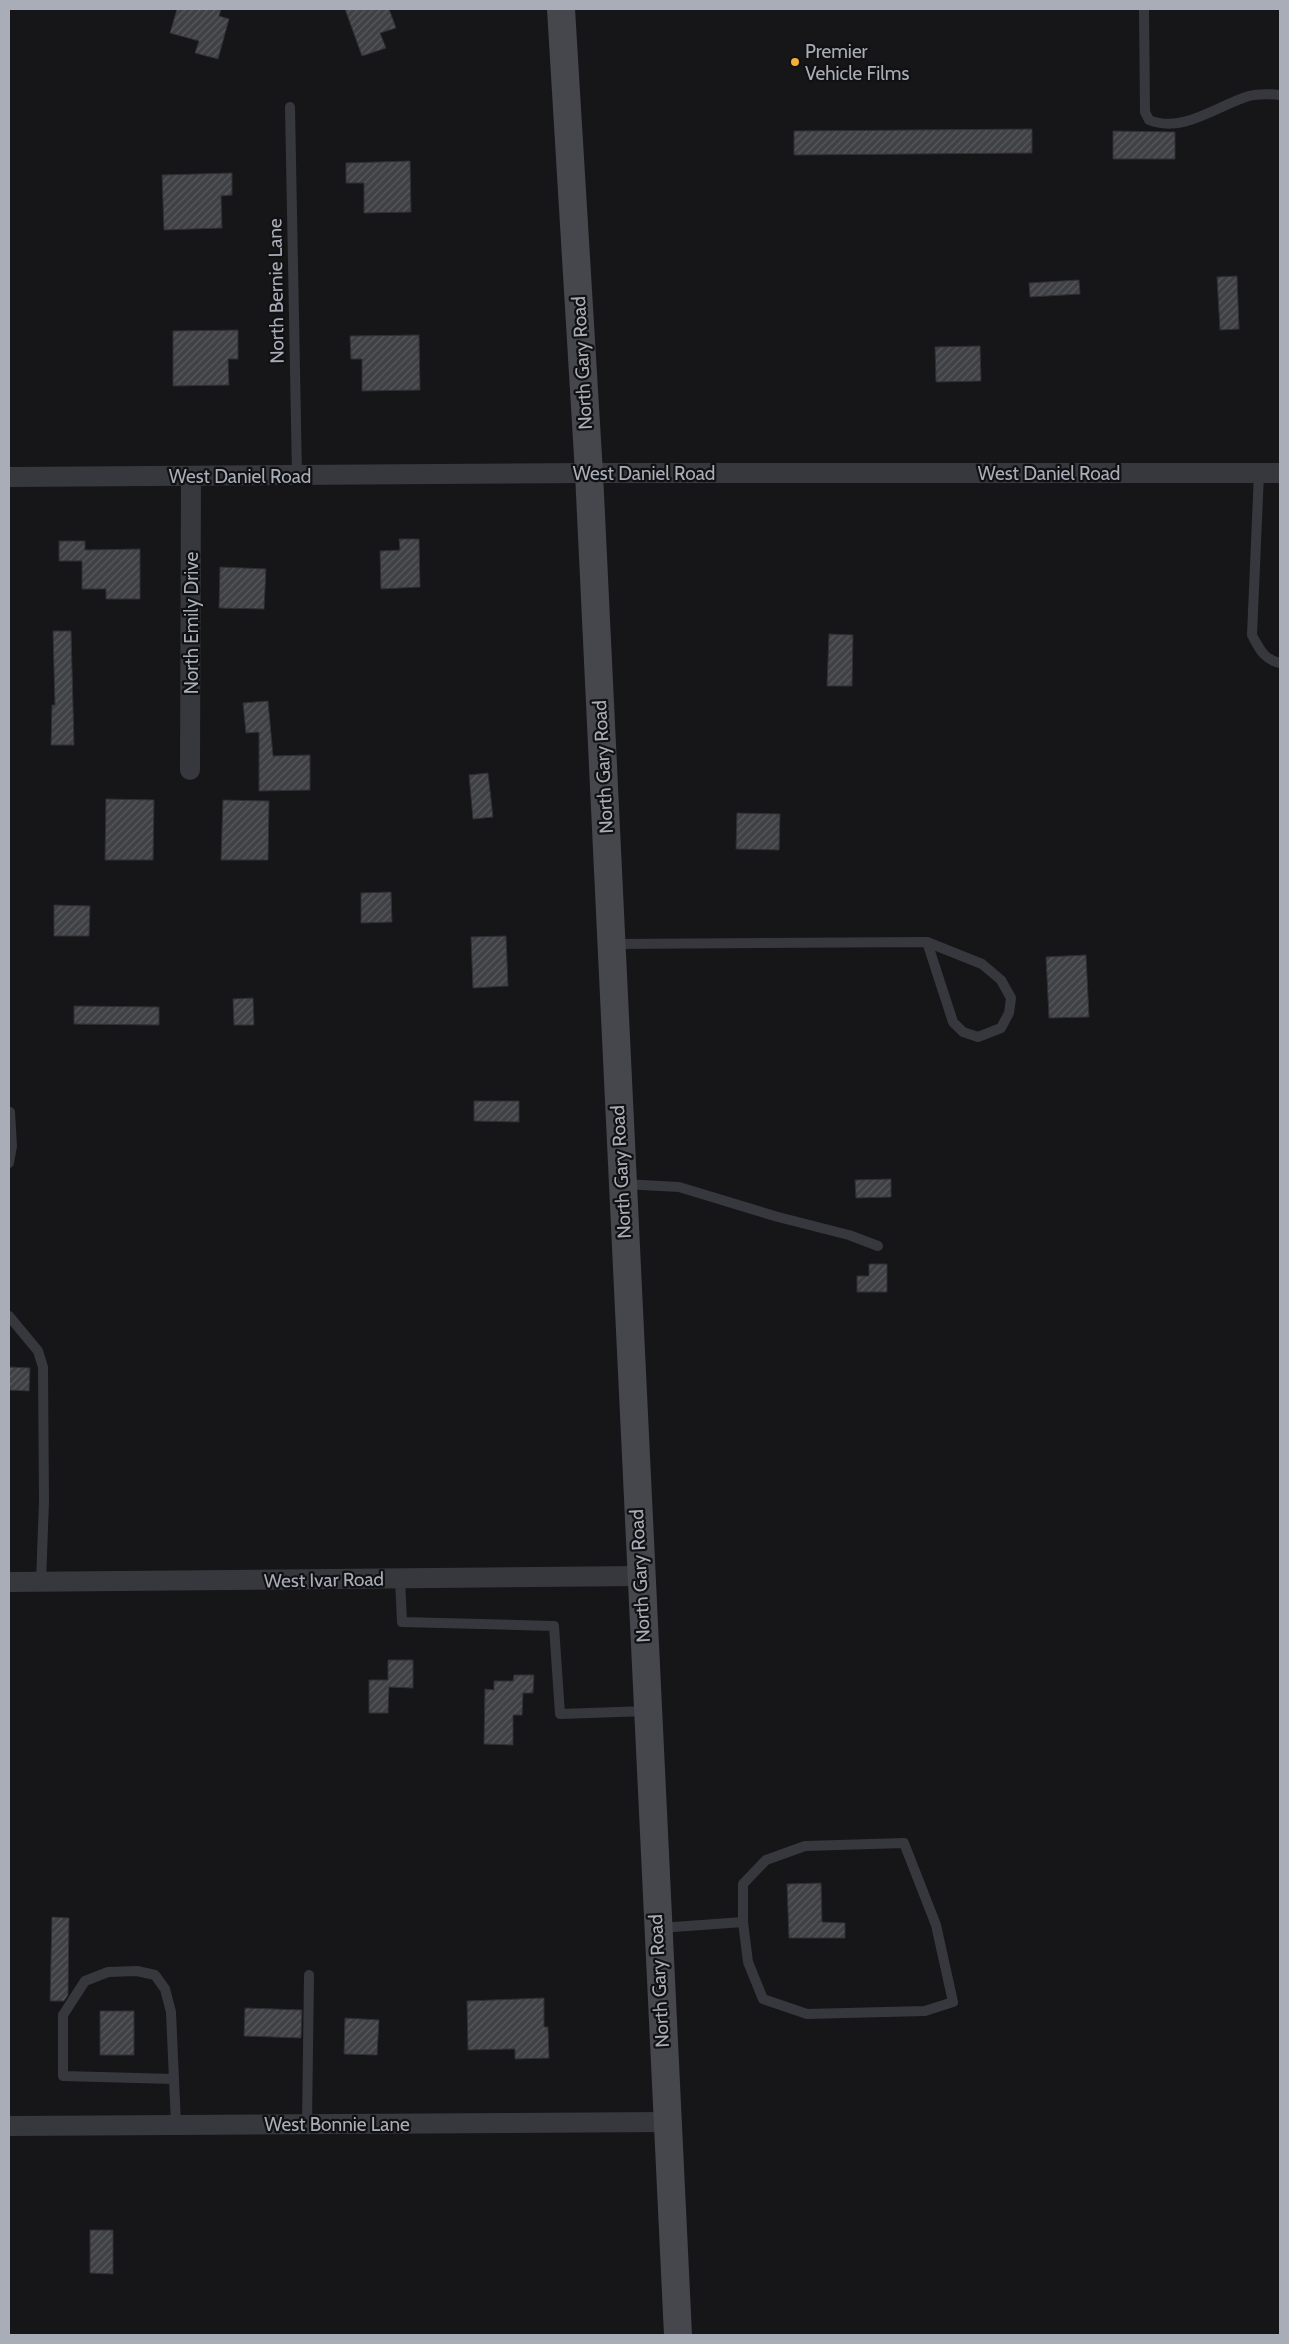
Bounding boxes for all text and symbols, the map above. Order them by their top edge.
place label: Premier Vehicle Films [805,40,910,85]
marker: Premier Vehicle Films [789,56,801,68]
street label: North Bernie Lane [263,218,289,364]
street label: North Gary Road [567,296,597,430]
street label: West Daniel Road [573,462,715,485]
street label: West Daniel Road [978,462,1120,485]
street label: West Daniel Road [169,465,311,488]
street label: North Emily Drive [180,552,203,694]
street label: North Gary Road [588,700,618,834]
street label: North Gary Road [606,1105,636,1239]
street label: North Gary Road [625,1509,655,1643]
street label: West Ivar Road [264,1567,384,1593]
street label: North Gary Road [644,1914,674,2048]
street label: West Bonnie Lane [264,2113,410,2136]

